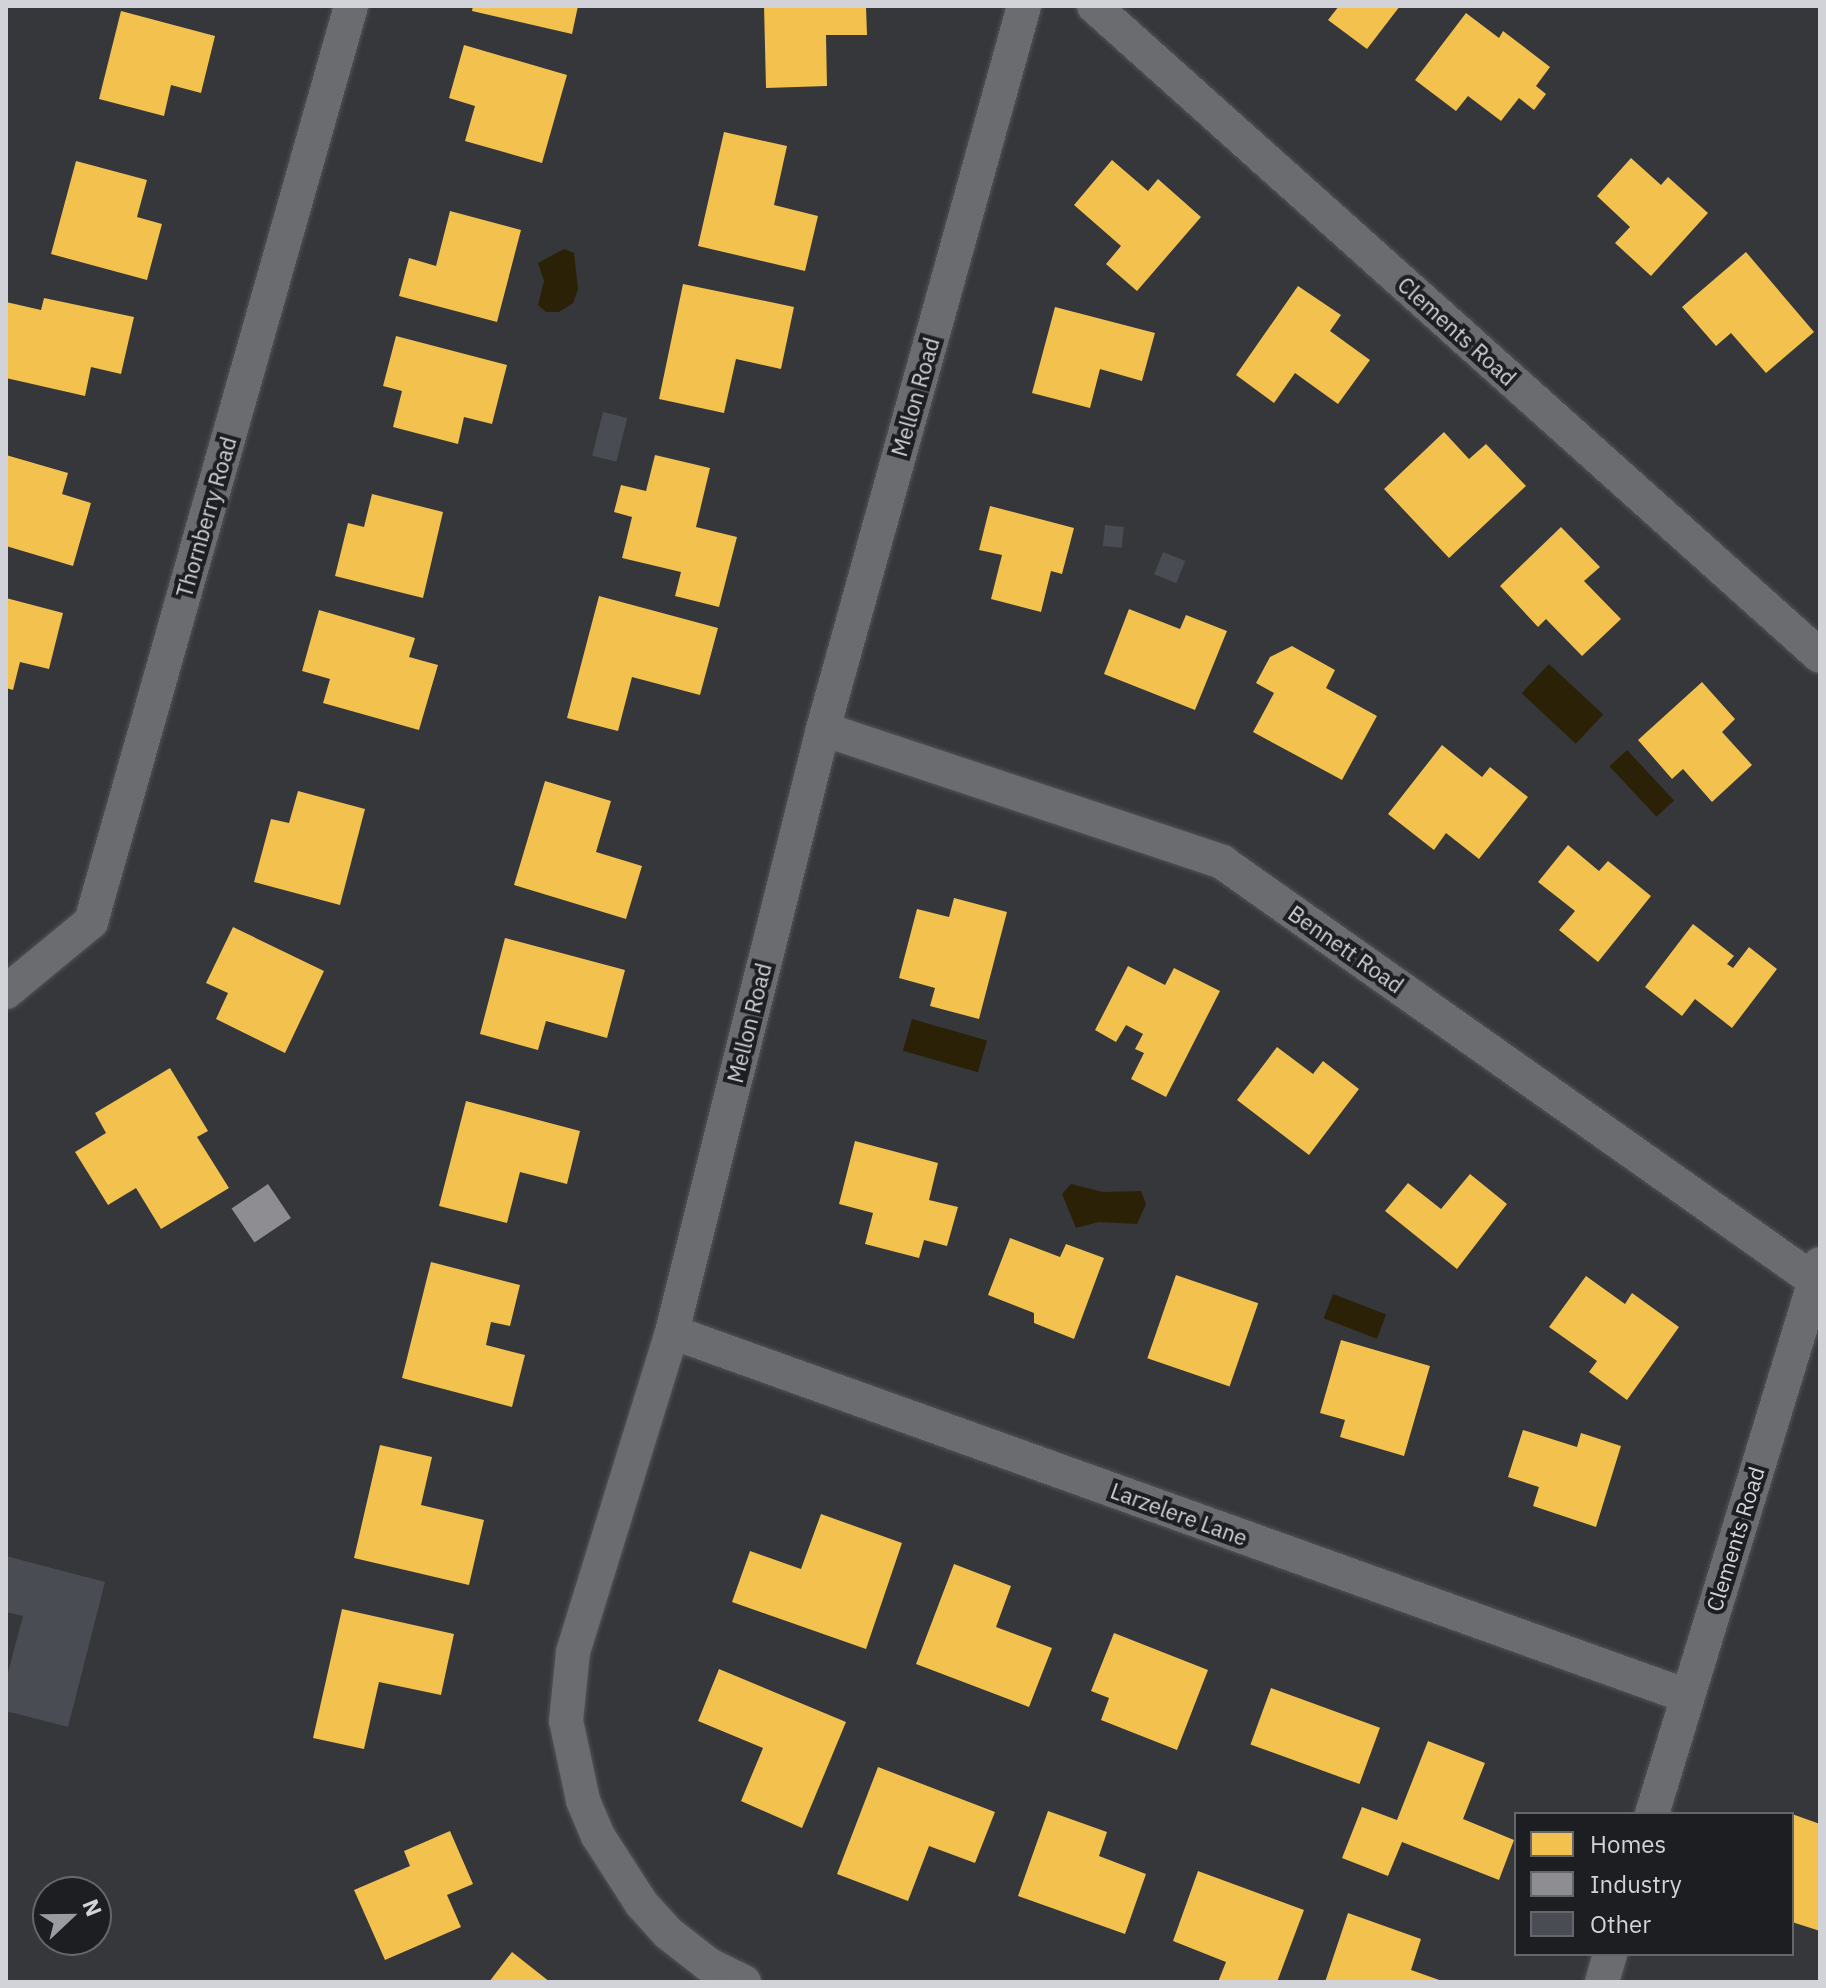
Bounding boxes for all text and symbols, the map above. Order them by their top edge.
street label: Clements Road [1393,271,1521,391]
street label: Mellon Road [885,335,945,459]
street label: Thornberry Road [170,434,242,600]
street label: Bennett Road [1283,900,1409,998]
street label: Mellon Road [721,960,777,1086]
street label: Clements Road [1700,1464,1770,1614]
street label: Larzelere Lane [1107,1477,1251,1551]
legend [1514,1812,1794,1956]
text: Homes [1590,1828,1666,1860]
text: Industry [1590,1868,1682,1900]
north arrow [32,1876,112,1956]
text: N [76,1895,109,1920]
text: Other [1590,1908,1651,1940]

